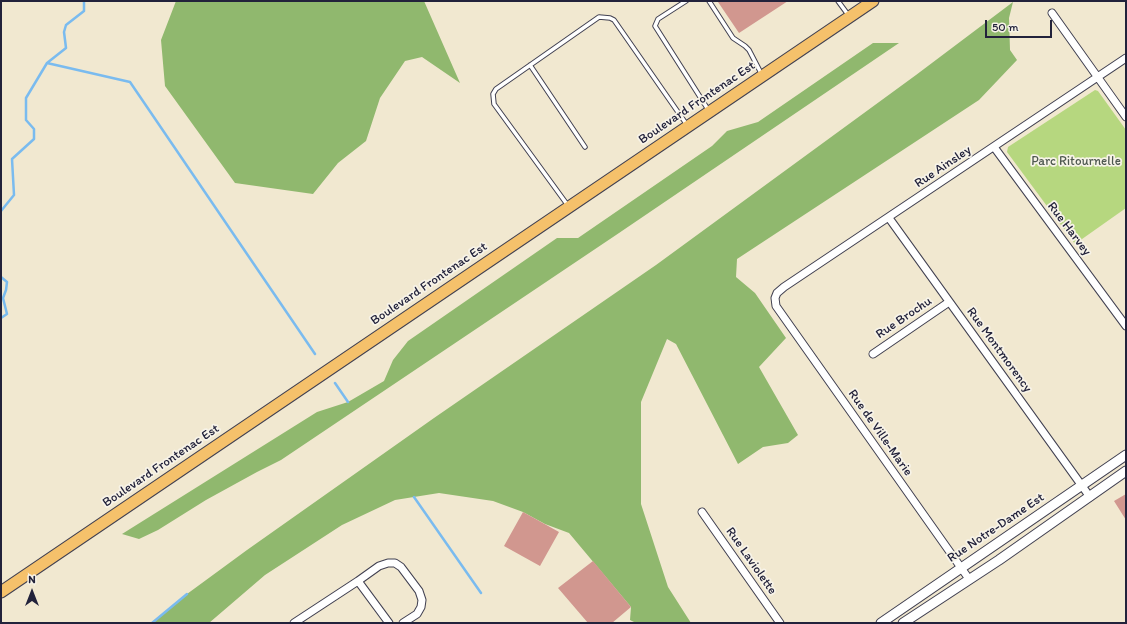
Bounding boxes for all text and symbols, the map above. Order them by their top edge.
scale bar [987,12,1054,38]
text: 50 m [992,20,1018,34]
street label: Boulevard Frontenac Est [636,58,758,148]
street label: Rue Ainsley [912,142,974,192]
park label: Parc Ritournelle [1031,154,1121,170]
street label: Rue Harvey [1044,199,1094,259]
street label: Boulevard Frontenac Est [368,239,490,329]
street label: Rue Brochu [873,294,935,342]
street label: Rue Montmorency [963,304,1035,396]
street label: Rue de Ville-Marie [844,387,916,479]
street label: Boulevard Frontenac Est [100,421,222,511]
street label: Rue Notre-Dame Est [945,490,1047,566]
street label: Rue Laviolette [722,524,780,598]
north arrow [12,572,52,612]
text: N [28,573,36,586]

